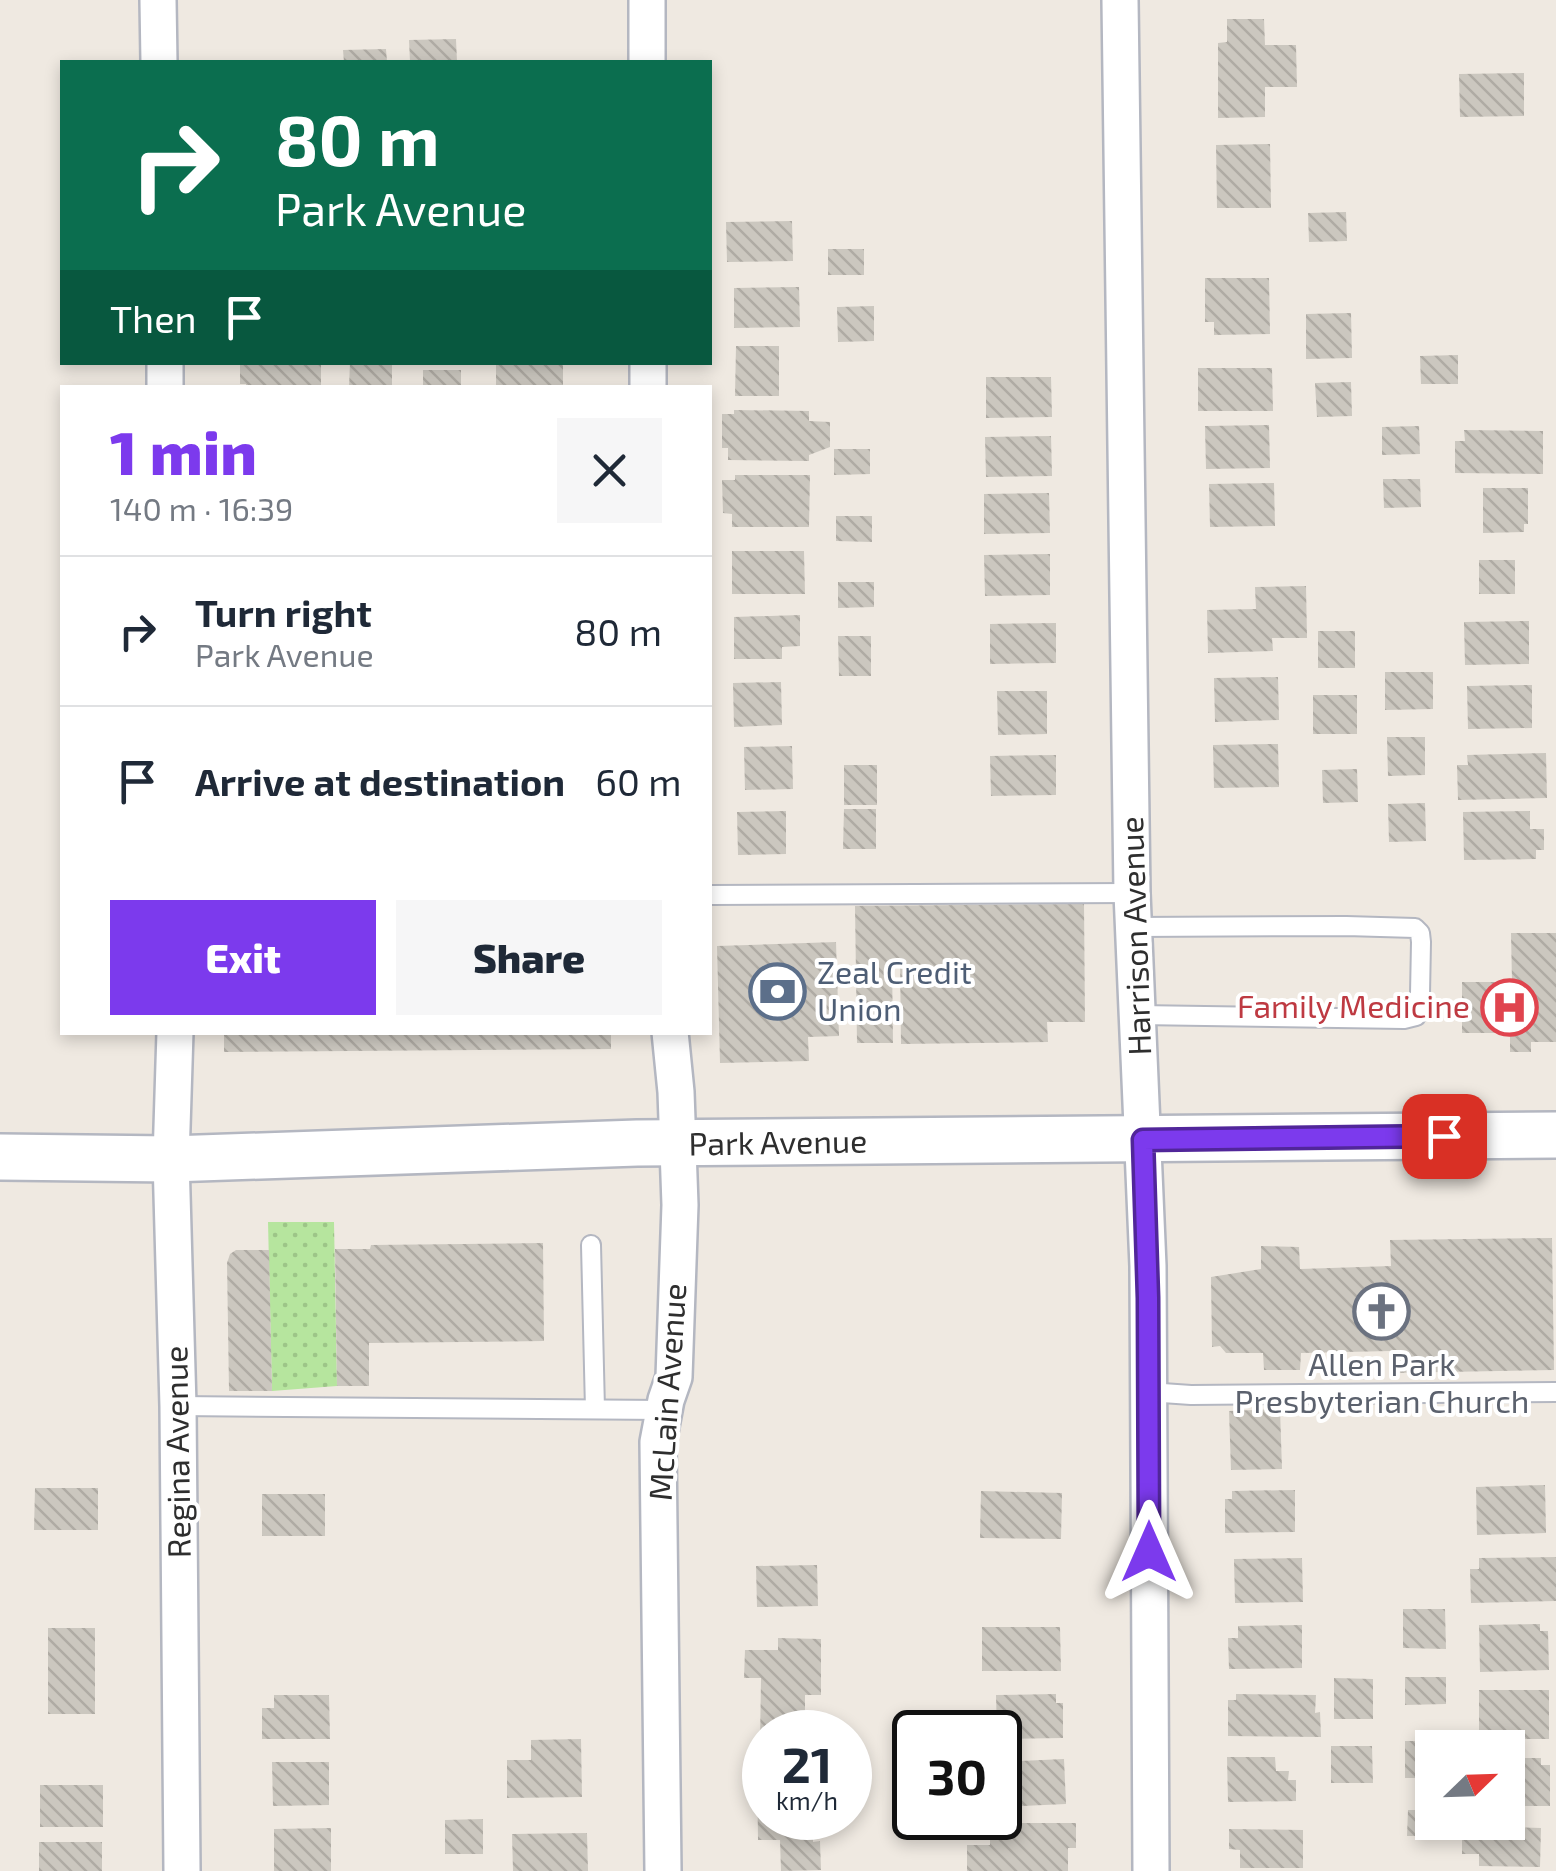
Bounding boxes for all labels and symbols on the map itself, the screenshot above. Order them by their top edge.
street label: Harrison Avenue [1111,816,1157,1056]
place label: Zeal Credit Union [817,952,972,1027]
bank icon: Zeal Credit Union [748,961,808,1021]
hospital icon: Family Medicine [1479,977,1539,1037]
place label: Family Medicine [1237,986,1470,1024]
pin [1402,1094,1487,1179]
street label: Park Avenue [688,1120,868,1162]
church icon: Allen Park Presbyterian Church [1352,1281,1412,1341]
street label: McLain Avenue [639,1282,693,1502]
place label: Allen Park Presbyterian Church [1235,1344,1529,1419]
street label: Regina Avenue [155,1346,197,1559]
position arrow [1097,1500,1201,1604]
speed limit sign: 30 [892,1710,1022,1840]
north arrow [1415,1730,1525,1840]

